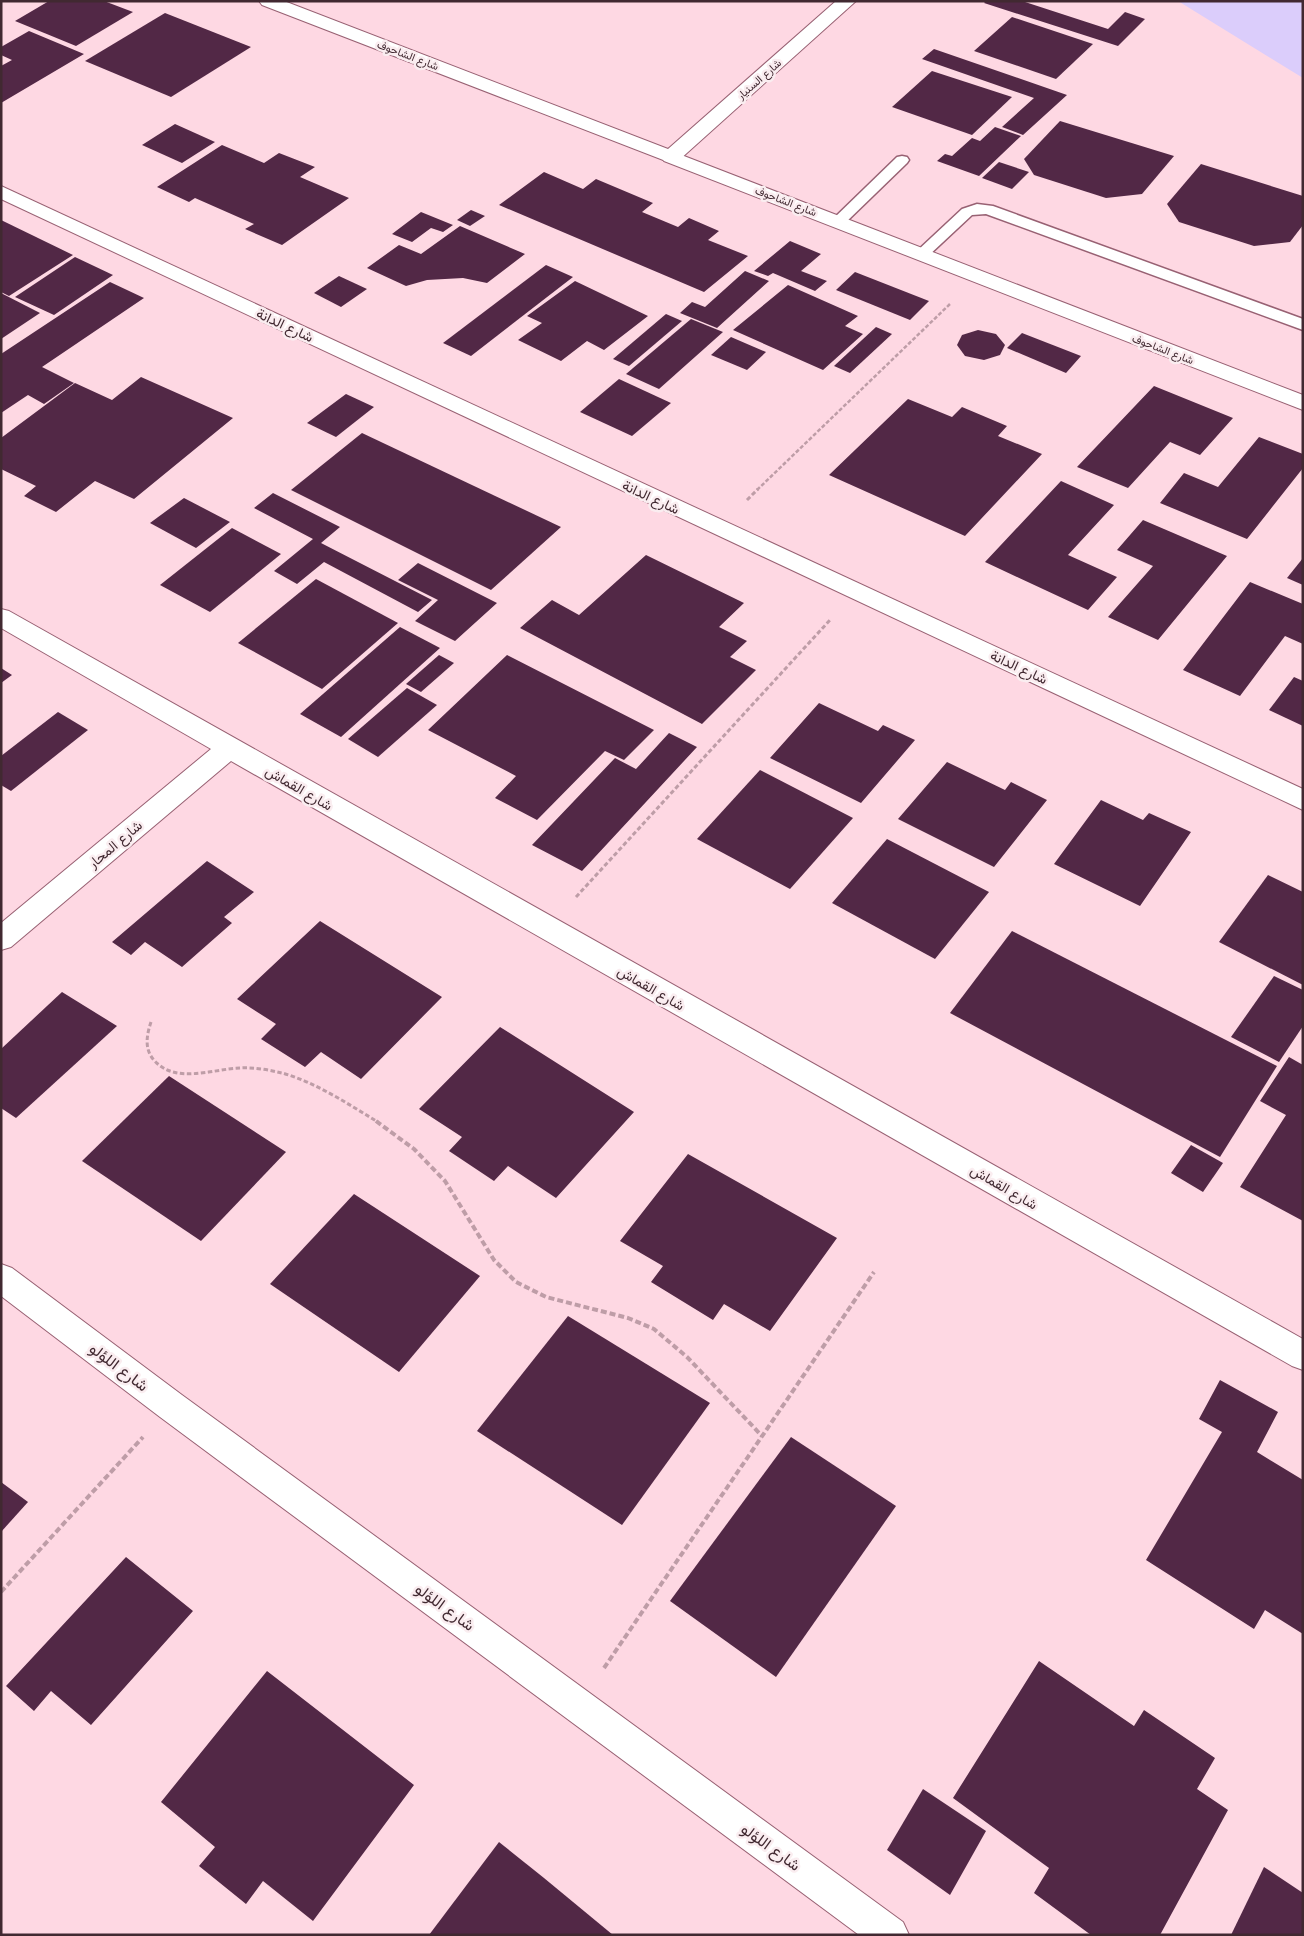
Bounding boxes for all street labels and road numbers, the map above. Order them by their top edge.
street label: شارع الشاحوف [375,37,441,74]
street label: شارع السنيار [733,56,785,104]
street label: شارع الشاحوف [753,183,819,220]
street label: شارع الدانة [253,304,316,348]
street label: شارع الشاحوف [1130,331,1196,368]
street label: شارع الدانة [619,476,682,520]
street label: شارع الدانة [987,646,1050,690]
street label: شارع القماش [261,762,336,816]
street label: شارع المحار [83,816,147,874]
street label: شارع القماش [613,962,688,1016]
street label: شارع القماش [966,1161,1041,1215]
street label: شارع اللؤلو [85,1338,153,1397]
street label: شارع اللؤلو [410,1578,479,1636]
street label: شارع اللؤلو [736,1818,805,1876]

